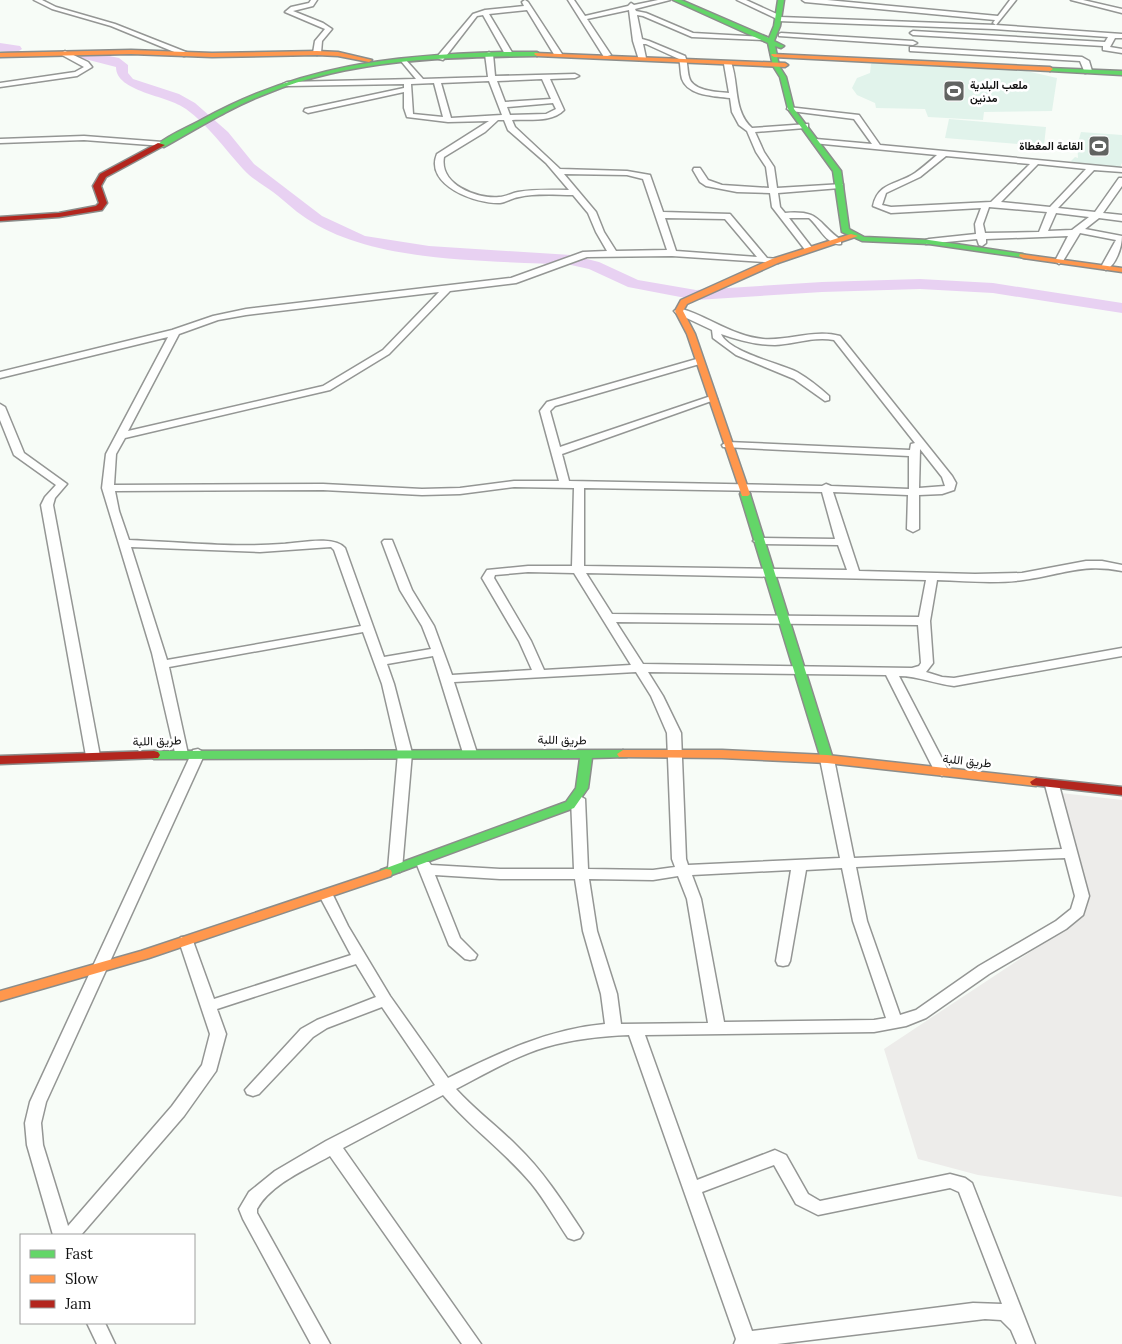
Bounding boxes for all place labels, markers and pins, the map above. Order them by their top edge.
place label: ملعب البلدية مدنين [970,78,1028,105]
sports icon: ملعب البلدية مدنين [942,79,966,103]
sports icon: القاعة المغطاة [1087,134,1111,158]
place label: القاعة المغطاة [1019,139,1083,153]

